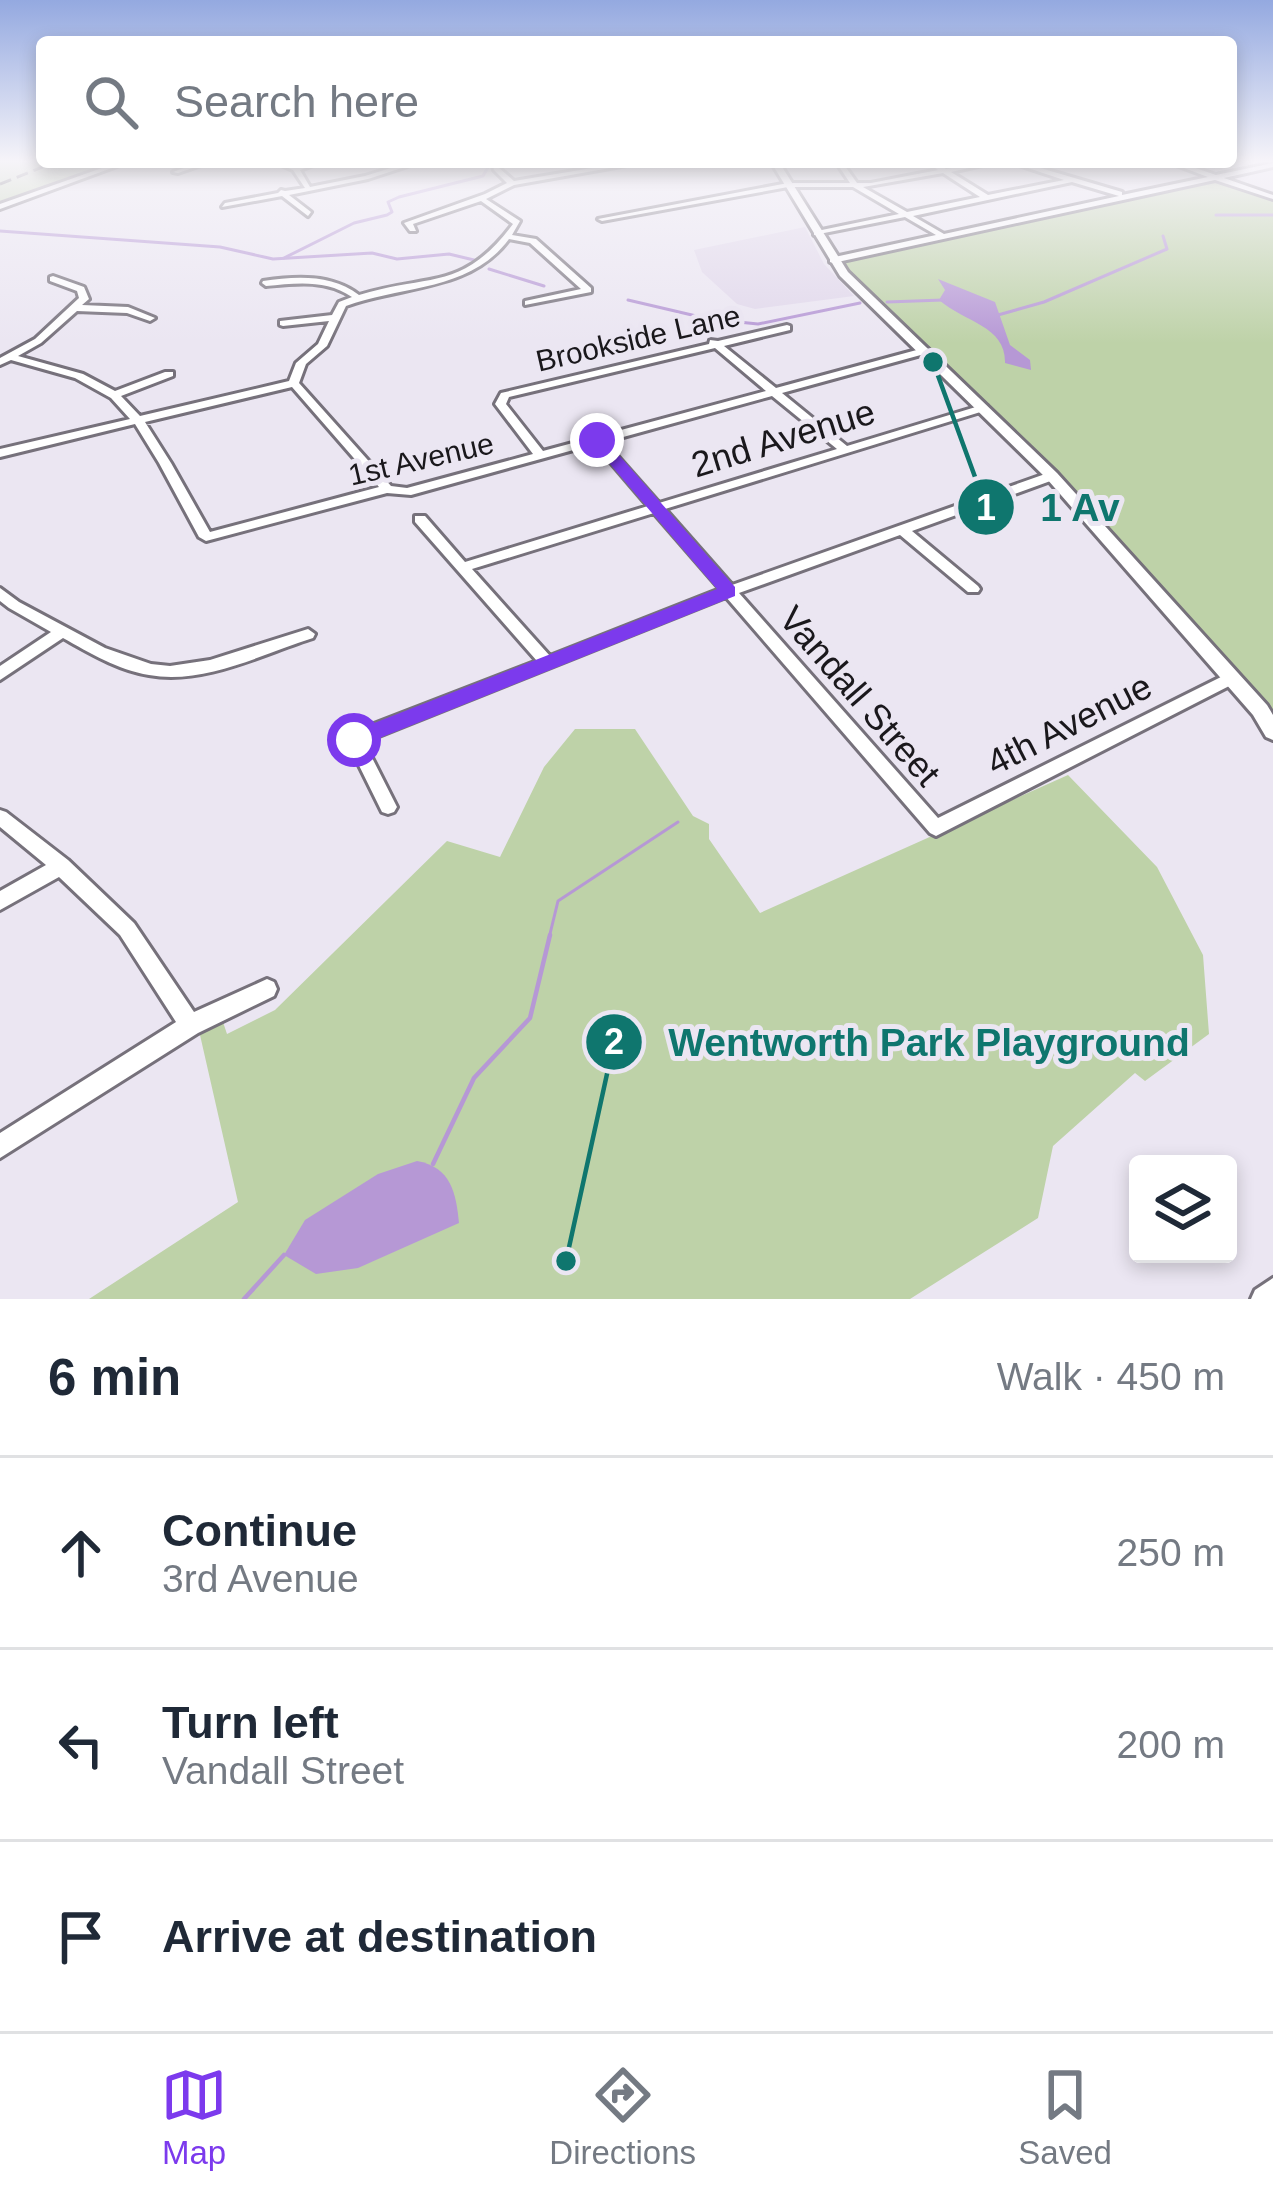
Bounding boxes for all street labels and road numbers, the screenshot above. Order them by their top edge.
street label: Brookside Lane [533,298,743,378]
street label: 2nd Avenue [686,391,880,485]
street label: 1st Avenue [345,426,497,492]
street label: Vandall Street [771,598,949,794]
street label: 4th Avenue [980,665,1158,783]

